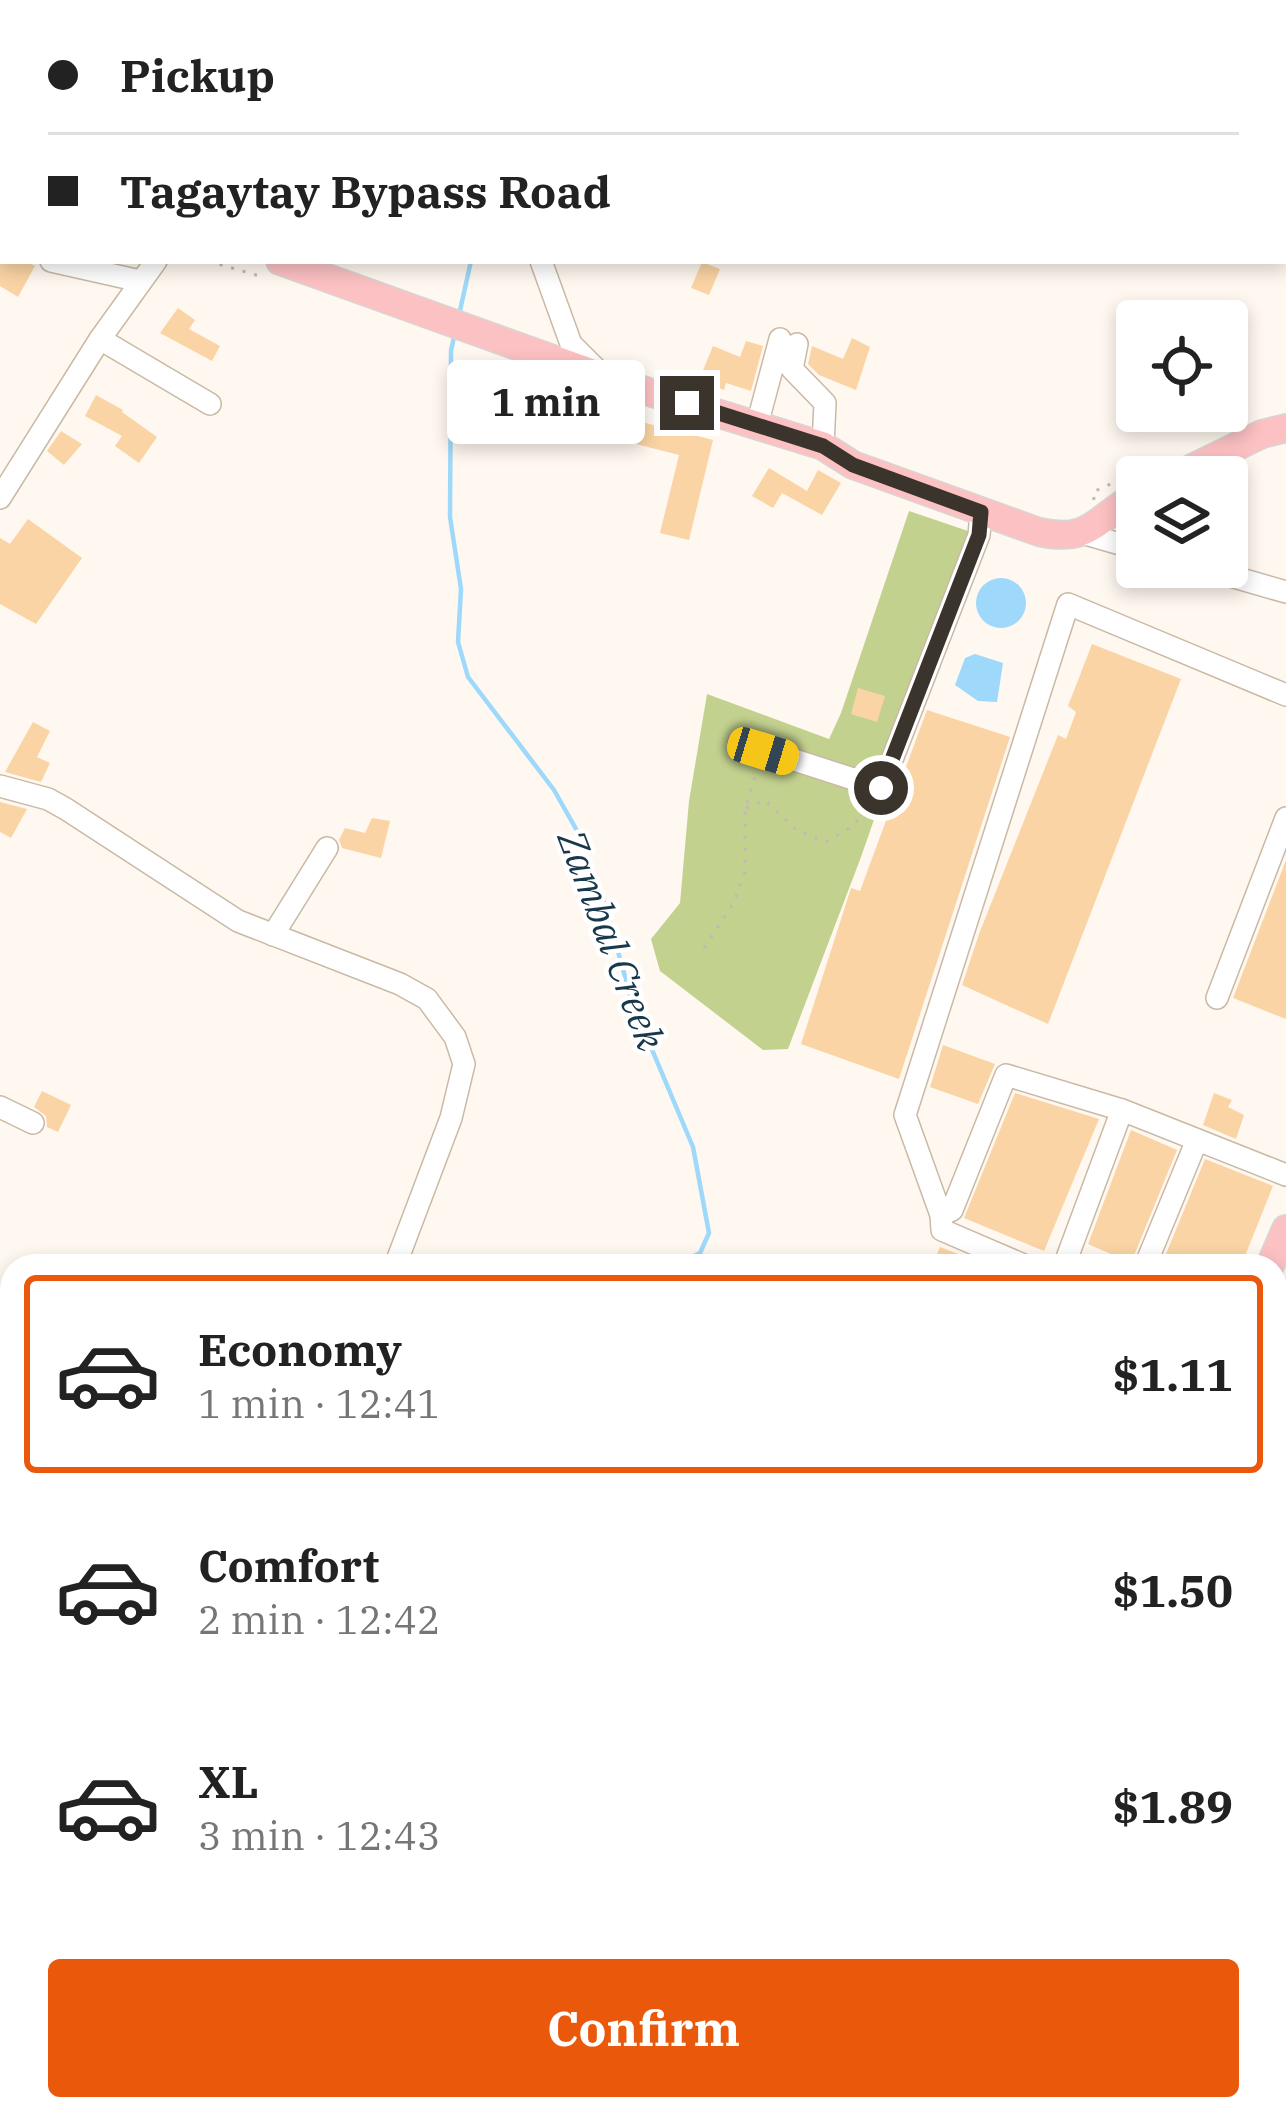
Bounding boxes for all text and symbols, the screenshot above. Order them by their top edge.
text: Pickup [120,46,275,104]
text: Tagaytay Bypass Road [120,162,611,220]
map controls [1116,300,1248,588]
button: locate [1116,300,1248,432]
callout: 1 min [447,361,645,445]
text: 1 min [491,376,601,427]
route end [660,376,714,430]
button: layers [1116,456,1248,588]
car [723,723,803,779]
route start [854,761,908,815]
water label: Zambal Creek [546,822,677,1058]
icon: car [54,1320,162,1428]
text: Economy [198,1320,402,1378]
text: $1.11 [1113,1345,1233,1403]
text: 1 min · 12:41 [198,1378,440,1429]
icon: car [54,1536,162,1644]
text: Comfort [198,1536,379,1594]
text: $1.50 [1113,1561,1233,1619]
text: 2 min · 12:42 [198,1594,440,1645]
icon: car [54,1752,162,1860]
text: XL [198,1752,259,1810]
text: $1.89 [1113,1777,1233,1835]
text: 3 min · 12:43 [198,1810,440,1861]
button: Confirm [48,1959,1239,2097]

